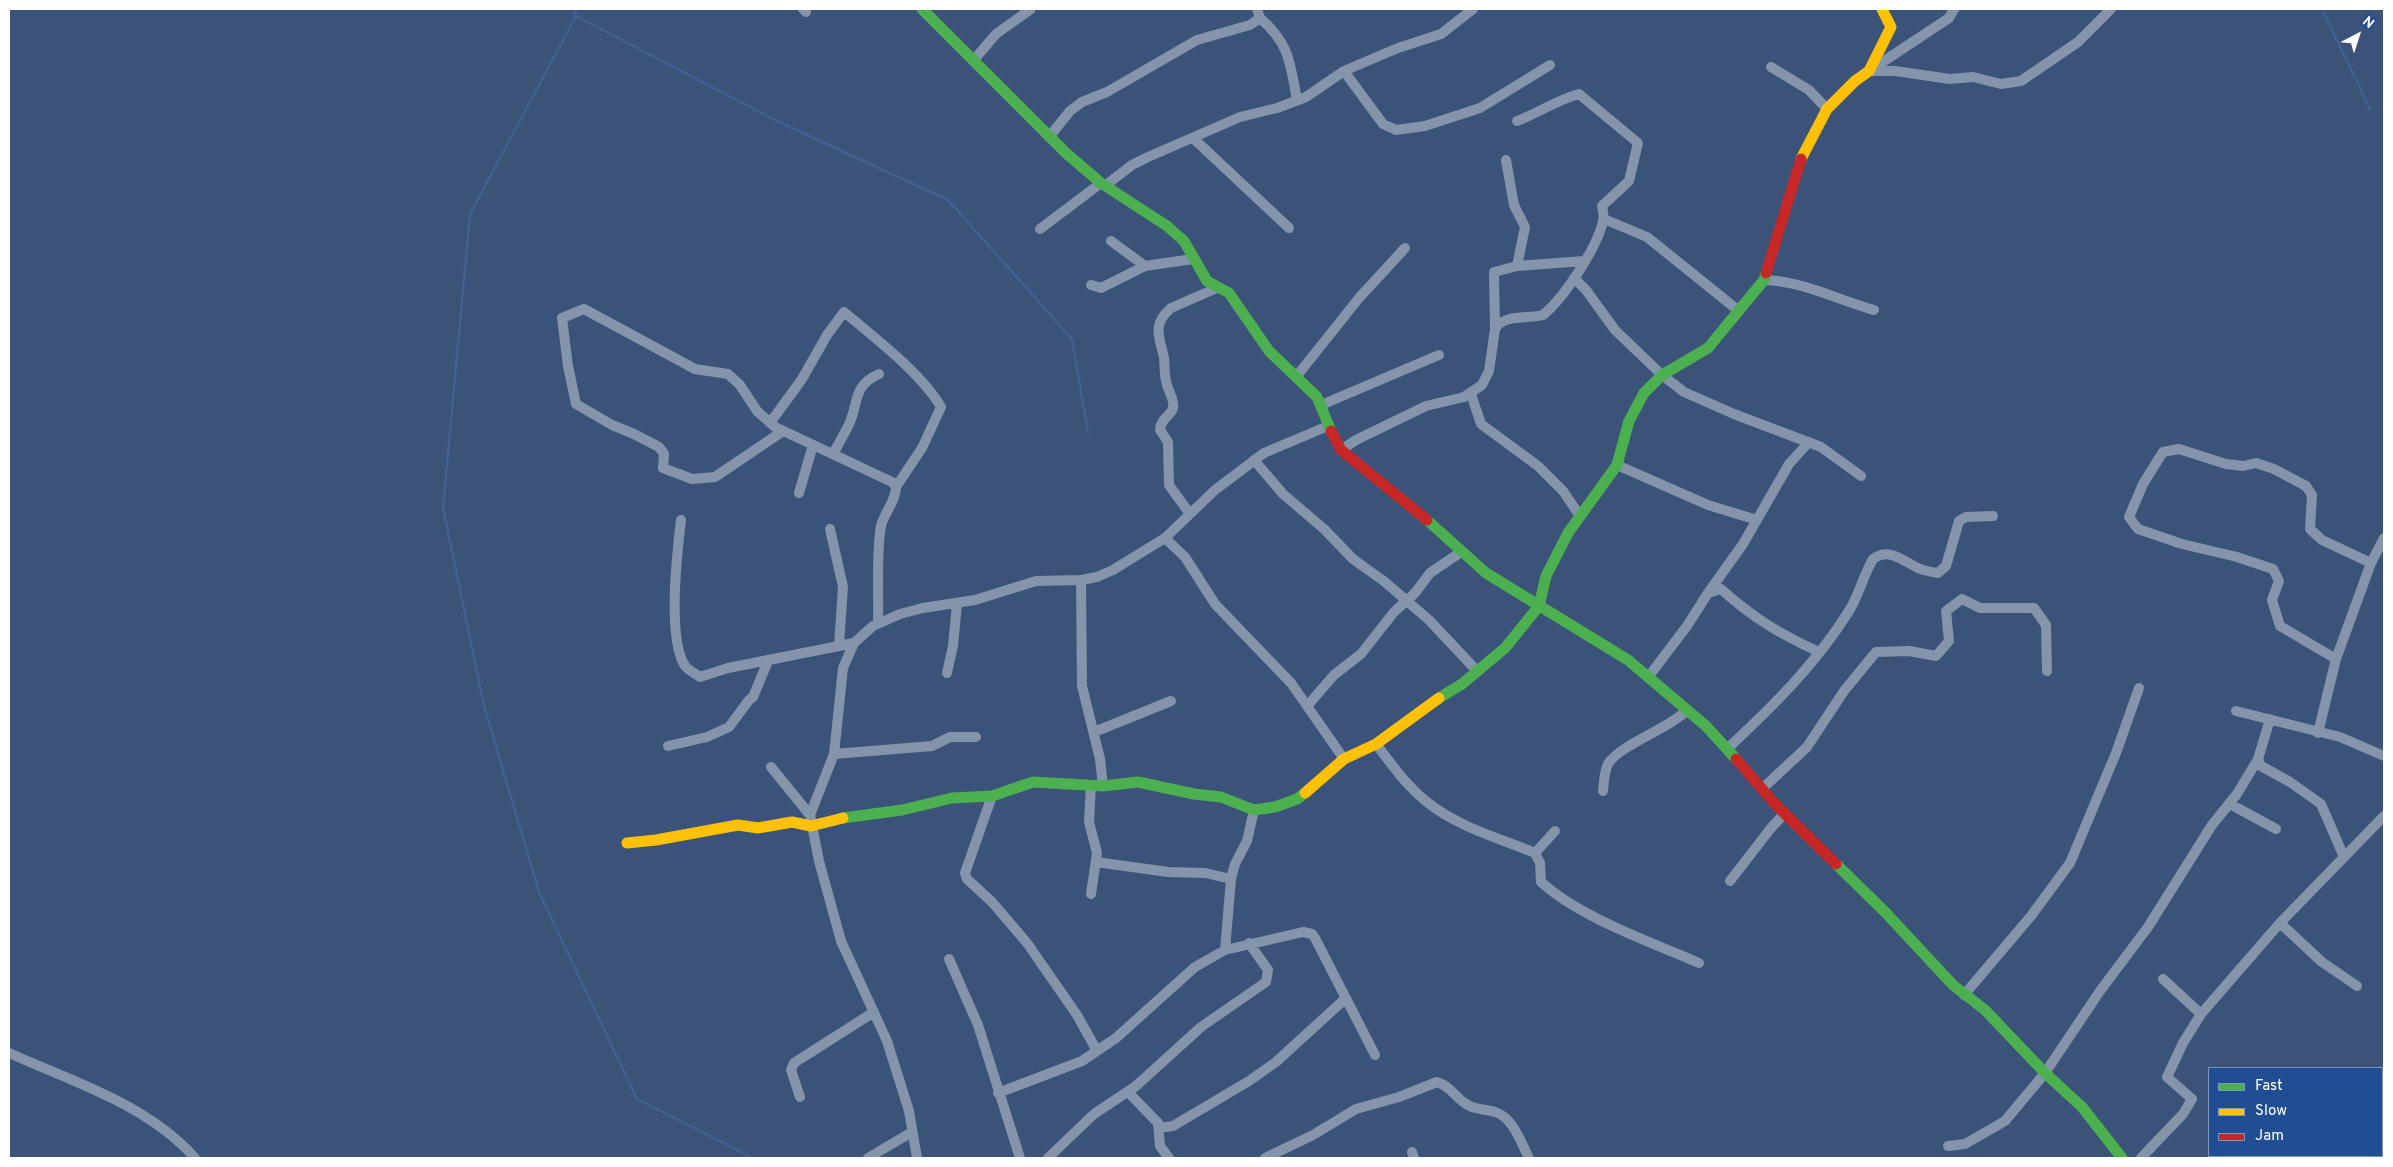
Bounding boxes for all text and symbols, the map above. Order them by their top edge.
north arrow [2333,10,2383,60]
text: N [2359,13,2377,33]
legend [2208,1067,2383,1157]
text: Fast [2255,1077,2283,1096]
text: Slow [2255,1102,2287,1121]
text: Jam [2255,1127,2284,1146]

